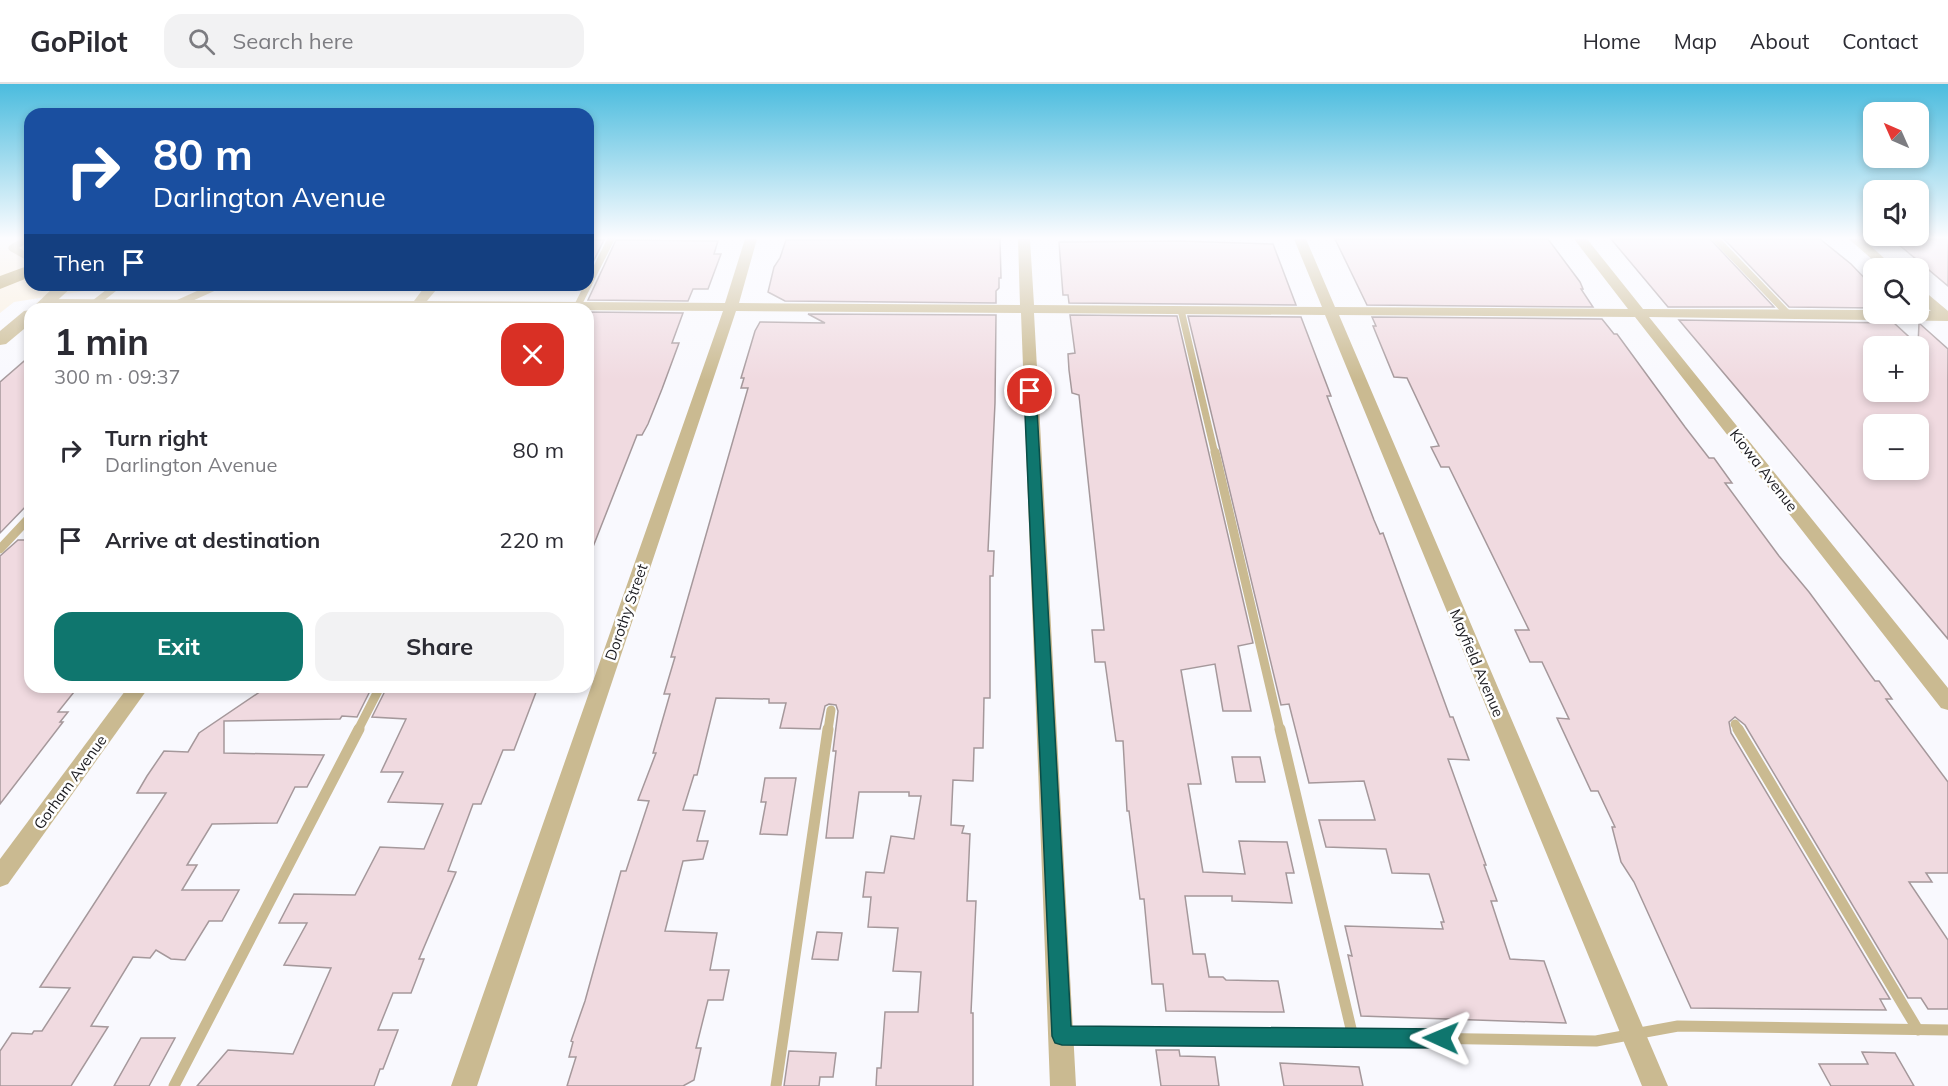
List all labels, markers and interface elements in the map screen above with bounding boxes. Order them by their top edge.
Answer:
search box [164,14,584,68]
text: GoPilot [30,24,128,59]
icon: search [185,25,218,58]
text: Search here [233,27,354,55]
text: Home [1583,28,1641,54]
text: Map [1674,28,1717,54]
text: About [1750,28,1809,54]
text: Contact [1842,28,1918,54]
north arrow [1863,102,1929,168]
map controls [1863,102,1929,480]
text: 80 m [153,128,253,181]
icon: right [54,132,132,210]
text: Darlington Avenue [153,180,386,214]
button: sound [1863,180,1929,246]
icon: arrive [117,246,150,279]
text: Then [54,249,105,277]
button: search [1863,258,1929,324]
text: 1 min [54,319,149,364]
button: close [501,323,564,386]
button: + [1863,336,1929,402]
text: 300 m · 09:37 [54,364,180,389]
pin [1004,365,1055,416]
icon: arrive [1013,374,1046,407]
button: − [1863,414,1929,480]
text: Turn right [105,424,208,452]
street label: Kiowa Avenue [1726,425,1802,515]
icon: right [54,434,87,467]
text: 80 m [513,436,564,464]
text: Darlington Avenue [105,452,277,477]
icon: arrive [54,524,87,557]
text: Arrive at destination [105,526,320,554]
text: 220 m [499,526,564,554]
street label: Dorothy Street [601,561,651,663]
street label: Mayfield Avenue [1446,606,1508,720]
button: Exit [54,612,303,681]
button: Share [315,612,564,681]
street label: Gorham Avenue [29,731,111,833]
position arrow [1409,1006,1473,1070]

